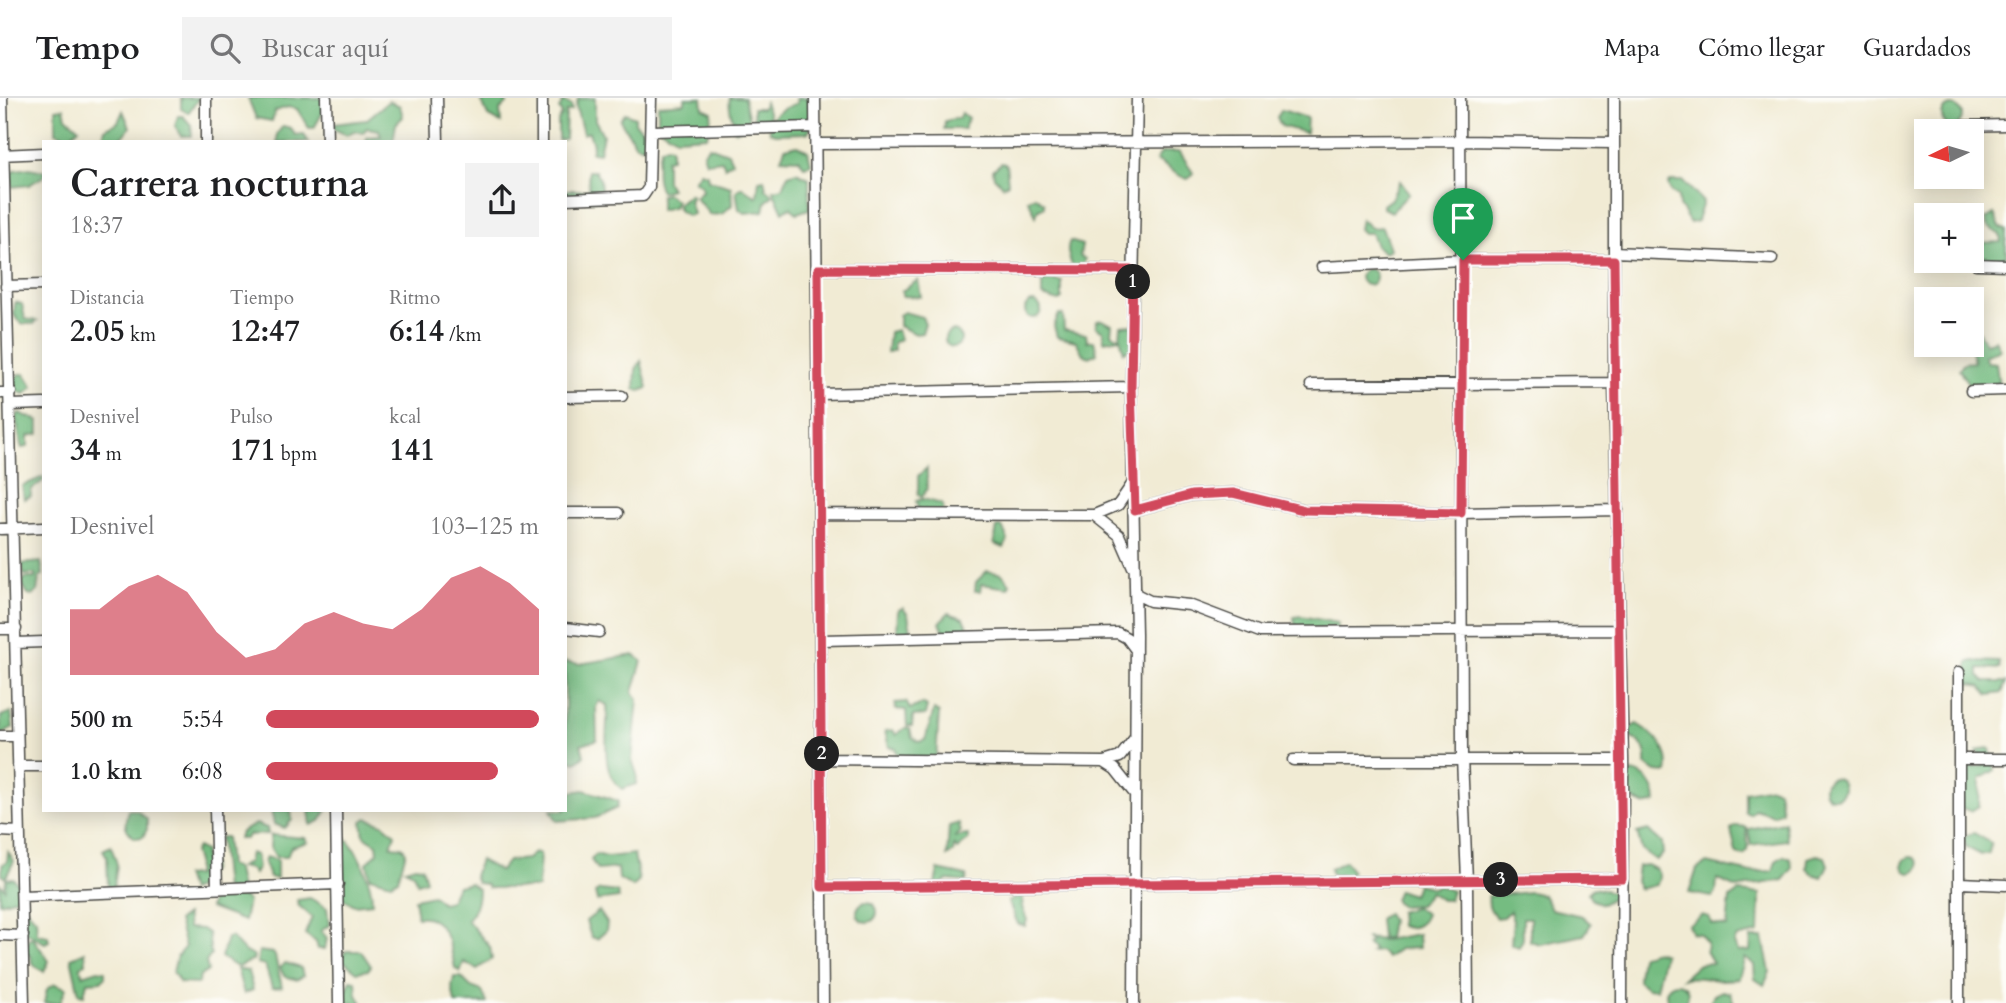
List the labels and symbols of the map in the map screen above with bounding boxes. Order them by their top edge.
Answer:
north arrow [1914,119,1984,189]
pin [1433,188,1493,260]
pin: 1 [1116,264,1150,300]
pin: 2 [804,736,840,772]
pin: 3 [1484,862,1518,898]

